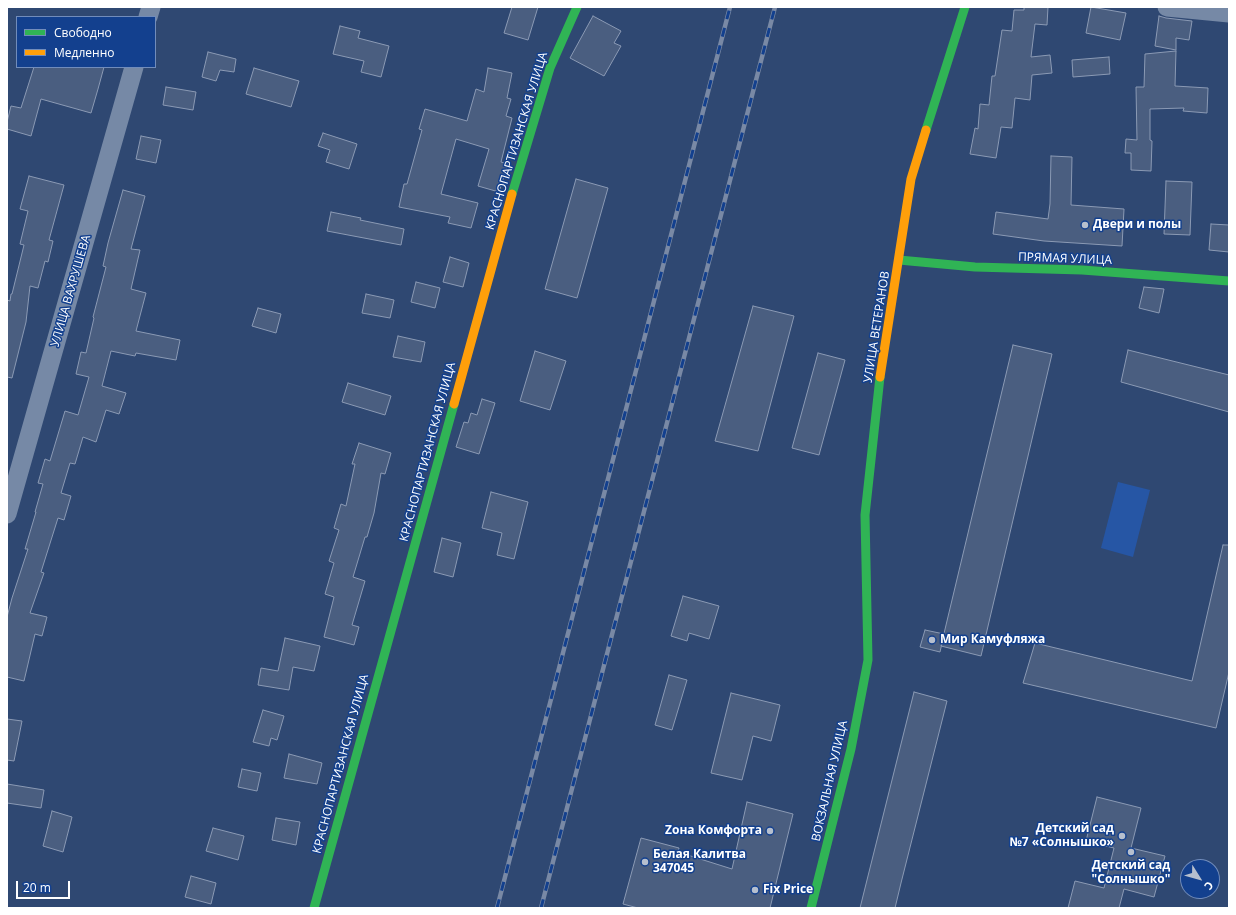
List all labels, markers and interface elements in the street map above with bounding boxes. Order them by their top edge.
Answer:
legend [16,16,156,68]
text: Свободно [54,24,112,41]
text: Медленно [54,44,114,61]
street label: КРАСНОПАРТИЗАНСКАЯ УЛИЦА [483,50,551,232]
place label: Двери и полы [1093,218,1181,232]
marker: Двери и полы [1080,220,1090,230]
street label: УЛИЦА ВАХРУШЕВА [48,233,94,349]
street label: ПРЯМАЯ УЛИЦА [1018,250,1112,268]
street label: УЛИЦА ВЕТЕРАНОВ [861,270,893,384]
street label: КРАСНОПАРТИЗАНСКАЯ УЛИЦА [397,361,459,543]
place label: Мир Камуфляжа [940,633,1045,647]
marker: Мир Камуфляжа [927,635,937,645]
street label: КРАСНОПАРТИЗАНСКАЯ УЛИЦА [310,673,372,855]
street label: ВОКЗАЛЬНАЯ УЛИЦА [809,719,851,843]
place label: Детский сад №7 «Солнышко» [1009,822,1114,850]
place label: Zона Комфорта [665,824,762,838]
marker: Zона Комфорта [765,826,775,836]
marker: Детский сад №7 «Солнышко» [1117,831,1127,841]
marker: Детский сад "Солнышко" [1126,847,1136,857]
place label: Белая Калитва 347045 [653,848,746,876]
marker: Белая Калитва 347045 [640,857,650,867]
place label: Детский сад "Солнышко" [1092,859,1170,887]
north arrow [1180,859,1220,899]
scale bar [18,873,72,899]
text: 20 m [23,879,51,896]
text: С [1201,879,1217,893]
place label: Fix Price [763,883,813,897]
marker: Fix Price [750,885,760,895]

